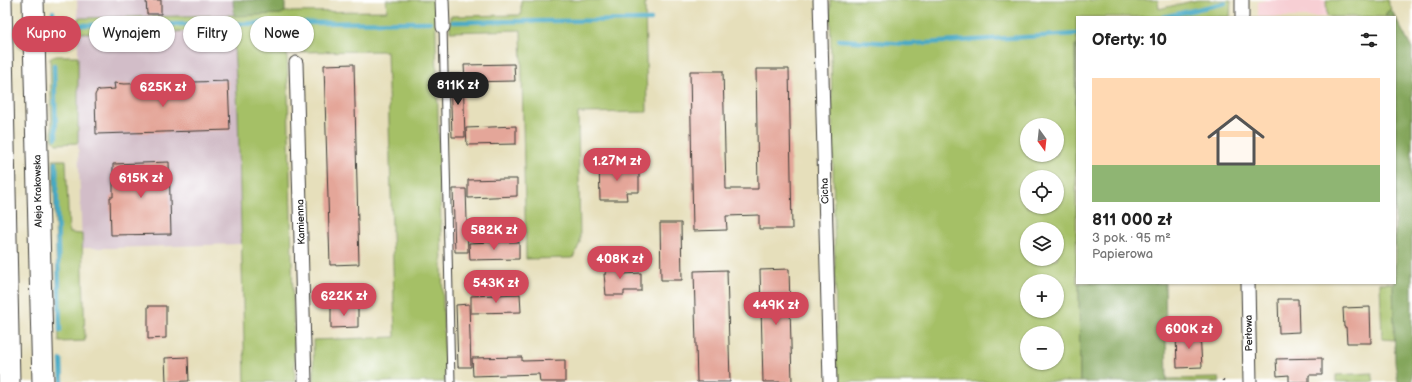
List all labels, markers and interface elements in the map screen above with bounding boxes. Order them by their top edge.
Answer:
chip: Kupno [12,16,81,52]
chip: Wynajem [89,16,175,52]
chip: Filtry [183,16,242,52]
chip: Nowe [250,16,314,52]
icon: filters [1358,29,1380,51]
text: Oferty: 10 [1092,30,1167,50]
pin: 811K zł [421,72,495,106]
pin: 625K zł [126,74,200,108]
text: 811K zł [437,77,479,93]
text: 625K zł [140,79,186,95]
icon: home [1200,104,1272,176]
north arrow [1020,118,1064,162]
map controls [1020,118,1064,370]
pin: 1.27M zł [576,148,658,182]
text: 1.27M zł [592,153,642,169]
street label: Aleja Krakowska [31,154,45,228]
pin: 615K zł [104,165,178,199]
text: 615K zł [119,170,163,186]
button: locate [1020,170,1064,214]
street label: Cicha [819,177,831,204]
street label: Kamienna [294,199,308,245]
text: 811 000 zł [1092,210,1172,230]
pin: 582K zł [457,217,531,251]
text: 582K zł [471,222,517,238]
button: layers [1020,222,1064,266]
text: 3 pok. · 95 m² [1092,230,1171,246]
pin: 408K zł [583,246,657,280]
text: Papierowa [1092,246,1153,262]
text: 408K zł [596,251,644,267]
pin: 543K zł [459,270,533,304]
button: + [1020,274,1064,318]
text: 543K zł [473,275,519,291]
pin: 622K zł [307,283,381,317]
text: 622K zł [320,288,368,304]
pin: 449K zł [739,292,813,326]
text: 449K zł [753,297,799,313]
street label: Perłowa [1243,314,1255,351]
pin: 600K zł [1152,316,1226,350]
text: 600K zł [1165,321,1213,337]
button: − [1020,326,1064,370]

